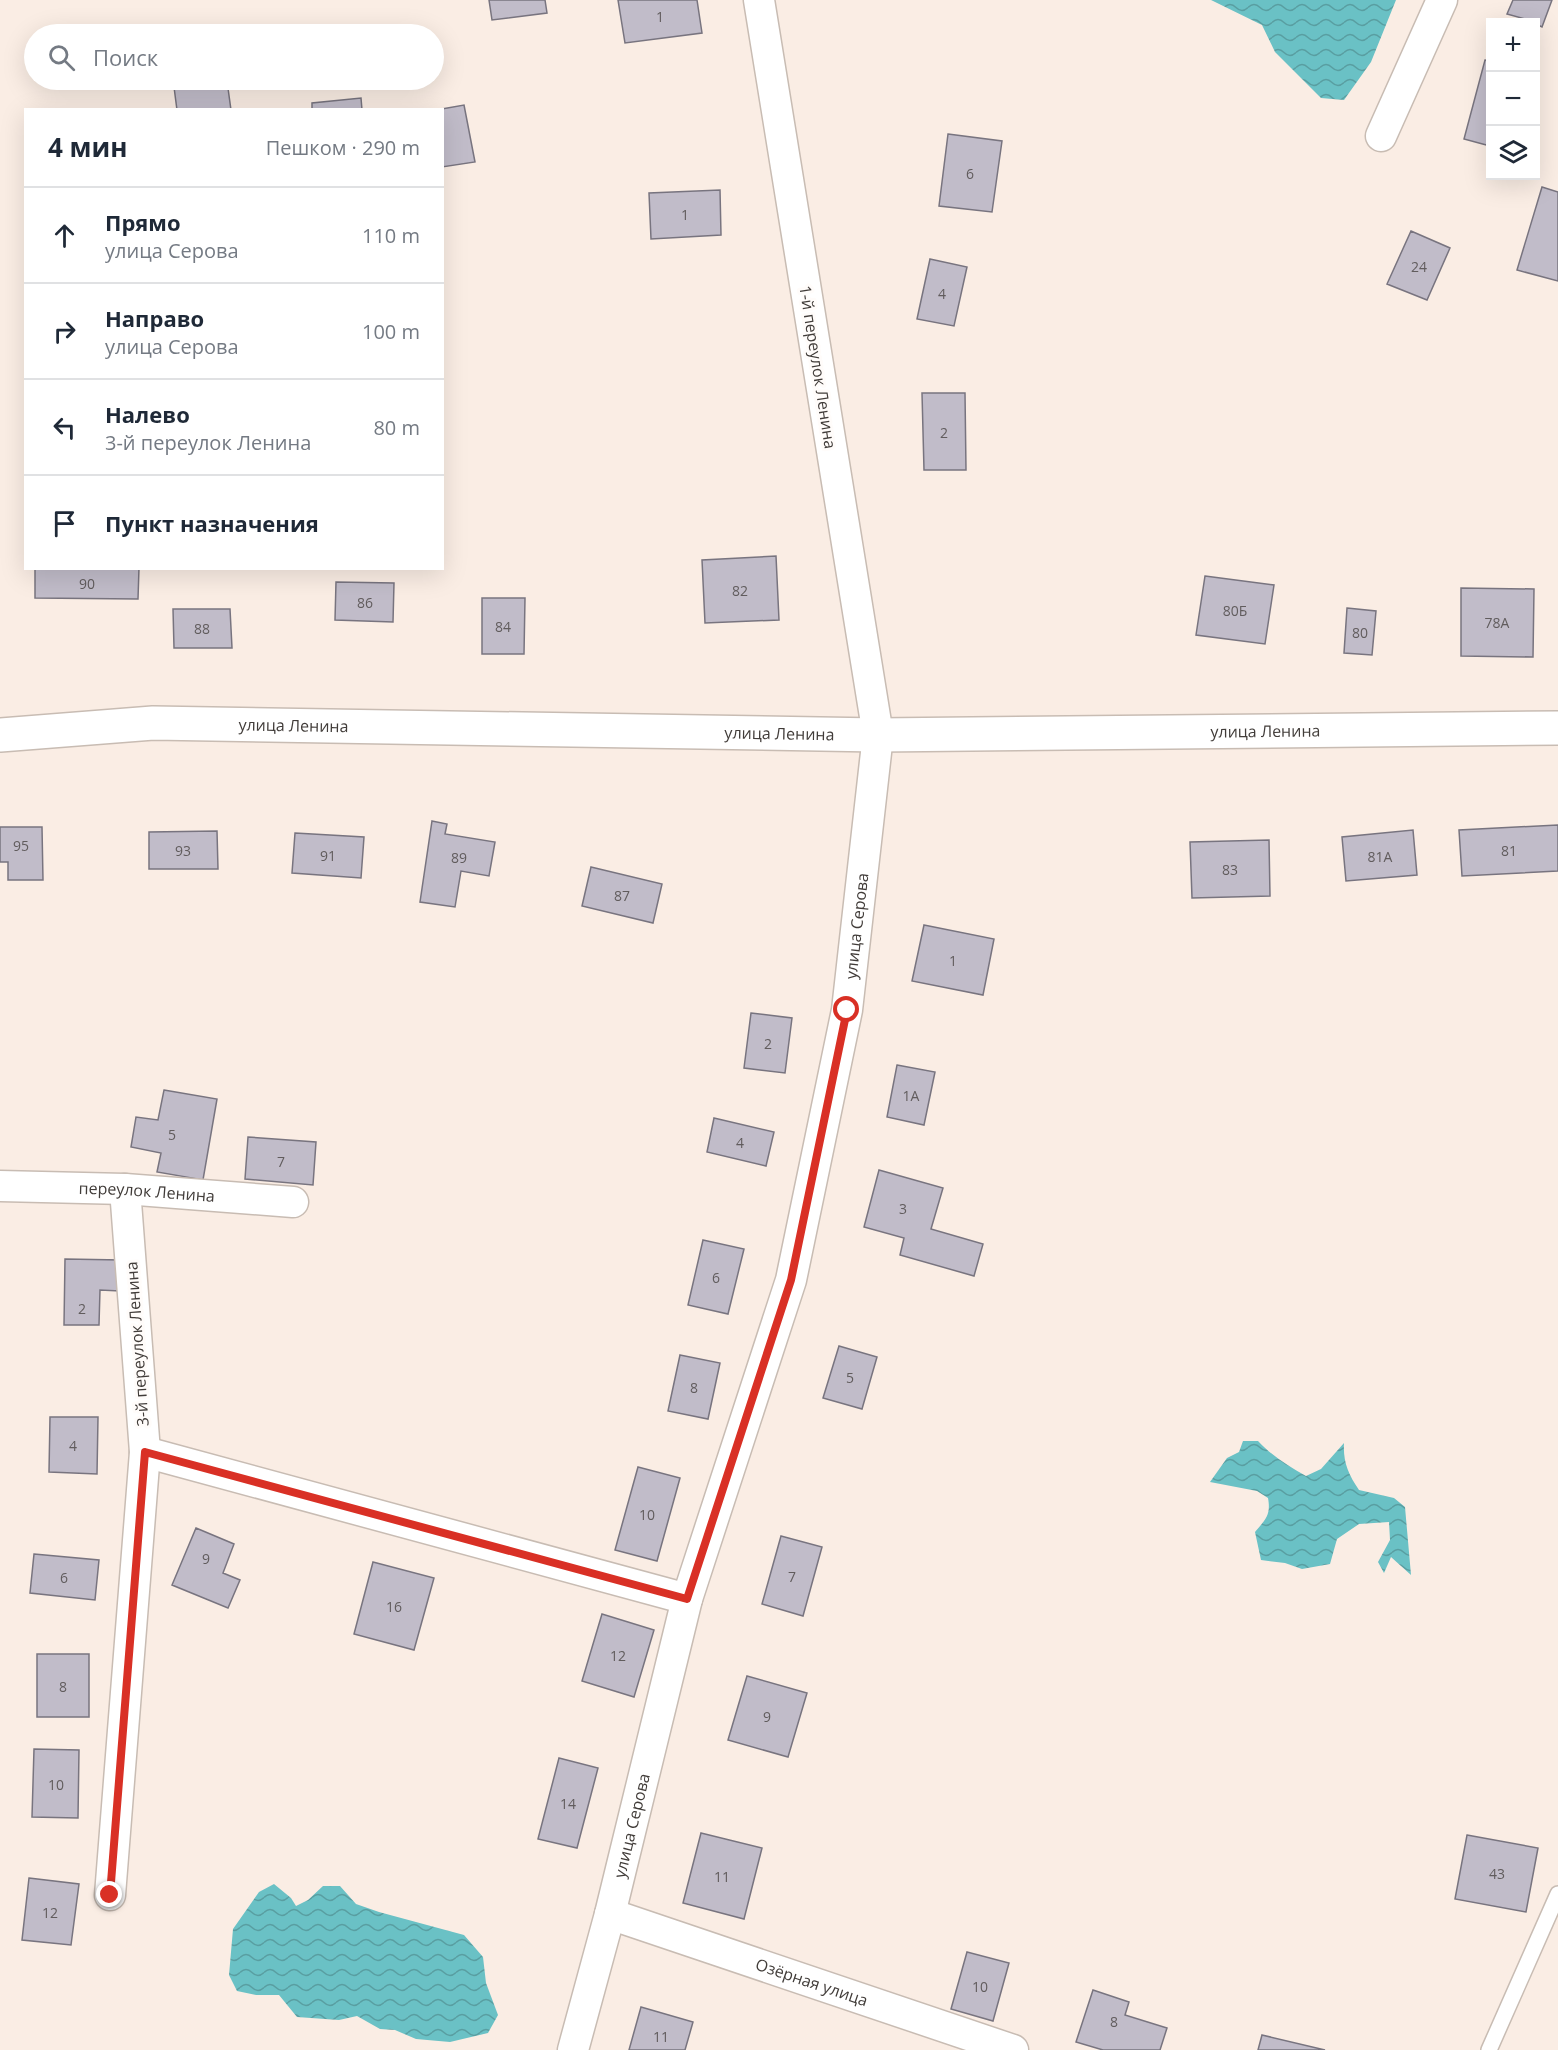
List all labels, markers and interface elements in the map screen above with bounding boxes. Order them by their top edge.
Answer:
house number: 1 [656,7,664,26]
map controls [1486,18,1540,180]
button: + [1486,18,1540,72]
search box [24,24,444,90]
icon: search [45,41,78,74]
text: Поиск [93,42,158,72]
button: − [1486,72,1540,126]
button: layers [1486,126,1540,180]
text: 4 мин [48,129,128,165]
text: Пешком · 290 m [266,134,420,161]
house number: 6 [966,164,974,183]
house number: 1 [681,205,689,224]
text: Прямо [105,207,181,237]
icon: ahead [48,219,81,252]
text: 110 m [362,222,420,249]
text: улица Серова [105,237,239,264]
house number: 24 [1411,257,1427,276]
street label: 1-й переулок Ленина [794,284,842,450]
house number: 4 [938,284,946,303]
text: Направо [105,303,204,333]
icon: right [48,315,81,348]
text: 100 m [362,318,420,345]
text: улица Серова [105,333,239,360]
text: Налево [105,399,190,429]
icon: left [48,411,81,444]
text: 80 m [373,414,420,441]
house number: 2 [940,423,948,442]
text: 3-й переулок Ленина [105,429,311,456]
icon: arrive [48,507,81,540]
text: Пункт назначения [105,508,319,538]
house number: 90 [79,574,95,593]
house number: 82 [732,581,748,600]
house number: 86 [357,593,373,612]
house number: 80Б [1223,601,1247,620]
house number: 78А [1485,613,1510,632]
house number: 84 [495,617,511,636]
house number: 88 [194,619,210,638]
house number: 80 [1352,623,1368,642]
street label: улица Ленина [238,713,349,737]
street label: улица Ленина [1210,719,1320,743]
street label: улица Ленина [724,721,835,745]
house number: 95 [13,836,29,855]
house number: 93 [175,841,191,860]
house number: 81 [1501,841,1517,860]
house number: 91 [320,846,336,865]
house number: 81А [1368,847,1393,866]
house number: 89 [451,848,467,867]
house number: 83 [1222,860,1238,879]
street label: улица Серова [840,872,873,980]
house number: 87 [614,886,630,905]
house number: 1 [949,951,957,970]
route start [833,996,859,1022]
house number: 2 [764,1034,772,1053]
house number: 1А [903,1086,920,1105]
house number: 5 [168,1125,176,1144]
house number: 4 [736,1133,744,1152]
house number: 7 [277,1152,285,1171]
street label: переулок Ленина [78,1177,216,1207]
house number: 3 [899,1199,907,1218]
street label: 3-й переулок Ленина [120,1261,154,1427]
house number: 6 [712,1268,720,1287]
house number: 2 [78,1299,86,1318]
house number: 5 [846,1368,854,1387]
house number: 8 [690,1378,698,1397]
house number: 4 [69,1436,77,1455]
house number: 10 [639,1505,655,1524]
house number: 9 [202,1549,210,1568]
house number: 7 [788,1567,796,1586]
house number: 6 [60,1568,68,1587]
house number: 16 [386,1597,402,1616]
house number: 12 [610,1646,626,1665]
house number: 8 [59,1677,67,1696]
house number: 9 [763,1707,771,1726]
street label: улица Серова [608,1771,655,1880]
house number: 10 [48,1775,64,1794]
house number: 14 [560,1794,576,1813]
house number: 43 [1489,1864,1505,1883]
house number: 11 [714,1867,730,1886]
route end [96,1881,122,1907]
house number: 12 [42,1903,58,1922]
street label: Озёрная улица [753,1953,871,2011]
house number: 10 [972,1977,988,1996]
house number: 8 [1110,2012,1118,2031]
house number: 11 [653,2027,669,2046]

